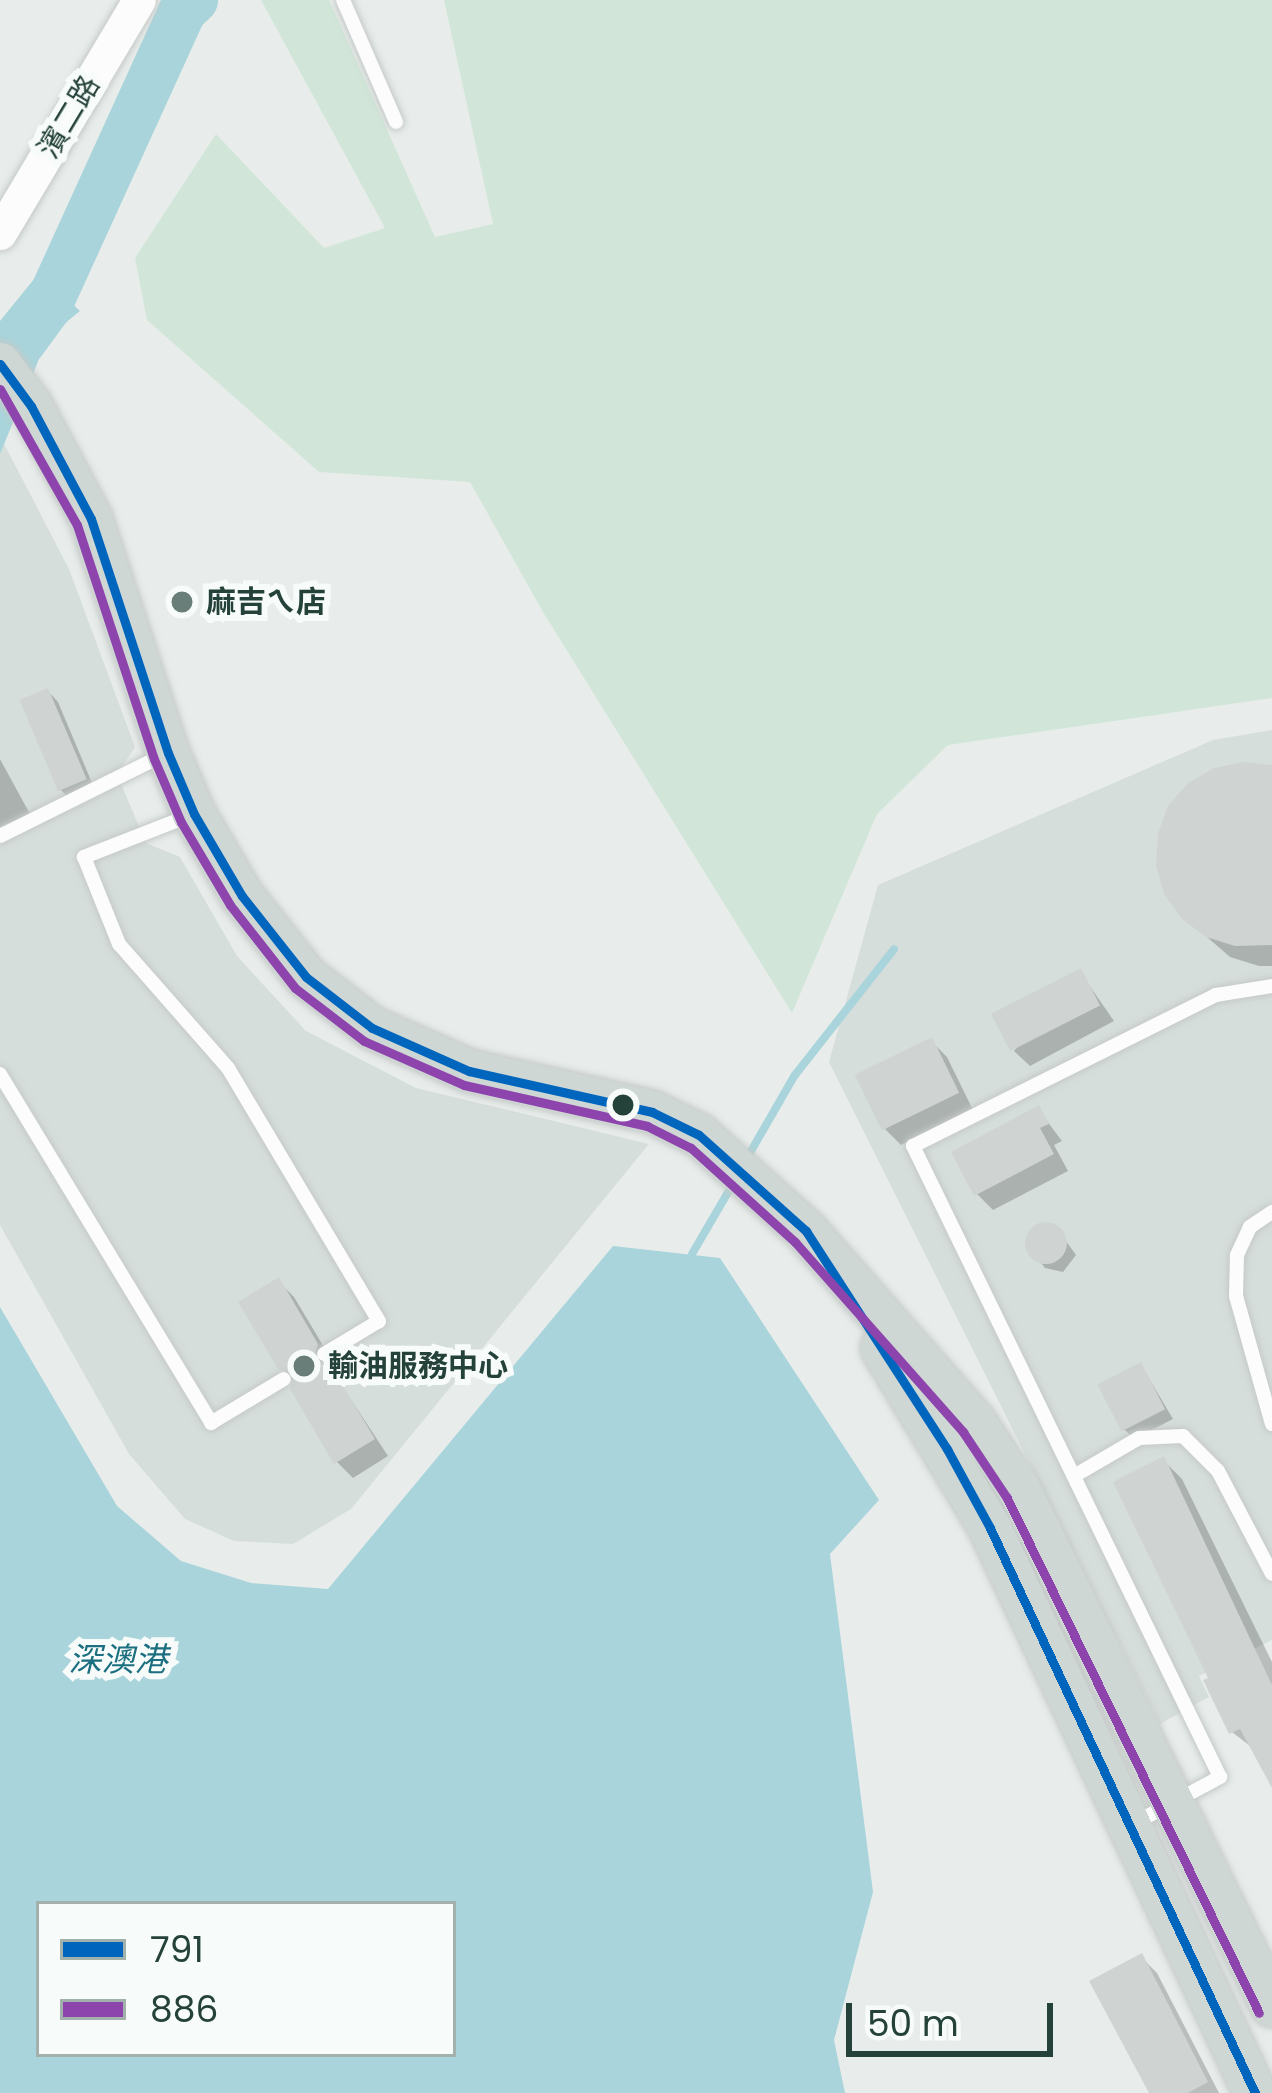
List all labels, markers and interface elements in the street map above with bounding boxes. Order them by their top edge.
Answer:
street label: 濱二路 [30,69,108,165]
place label: 麻吉ㄟ店 [206,584,326,620]
marker: 麻吉ㄟ店 [169,589,195,615]
unlabelled marker [612,1094,634,1116]
place label: 輸油服務中心 [328,1348,508,1384]
marker: 輸油服務中心 [291,1353,317,1379]
water label: 深澳港 [69,1640,167,1680]
legend [36,1901,456,2057]
text: 791 [150,1924,204,1975]
scale bar [852,1979,1059,2053]
text: 886 [150,1984,218,2035]
text: 50 m [867,1998,959,2049]

